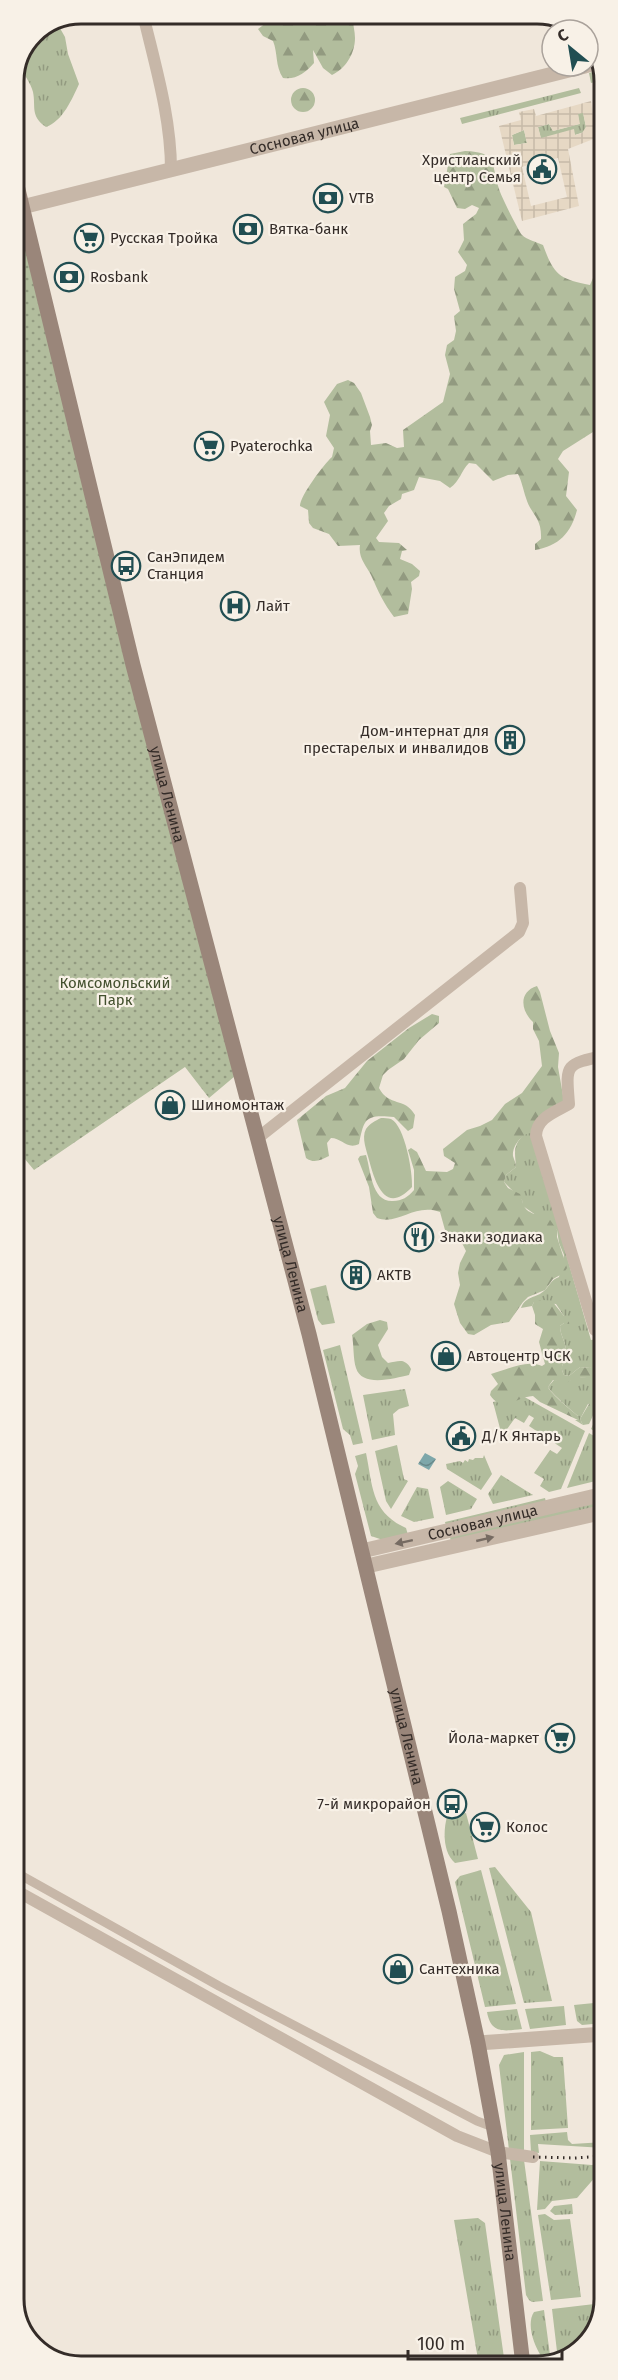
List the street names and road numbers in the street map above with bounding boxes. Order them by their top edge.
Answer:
street label: Сосновая улица [248,114,361,159]
street label: улица Ленина [146,744,188,845]
street label: улица Ленина [269,1214,312,1315]
street label: Сосновая улица [426,1501,539,1544]
street label: улица Ленина [386,1686,427,1787]
street label: улица Ленина [490,2162,520,2262]

